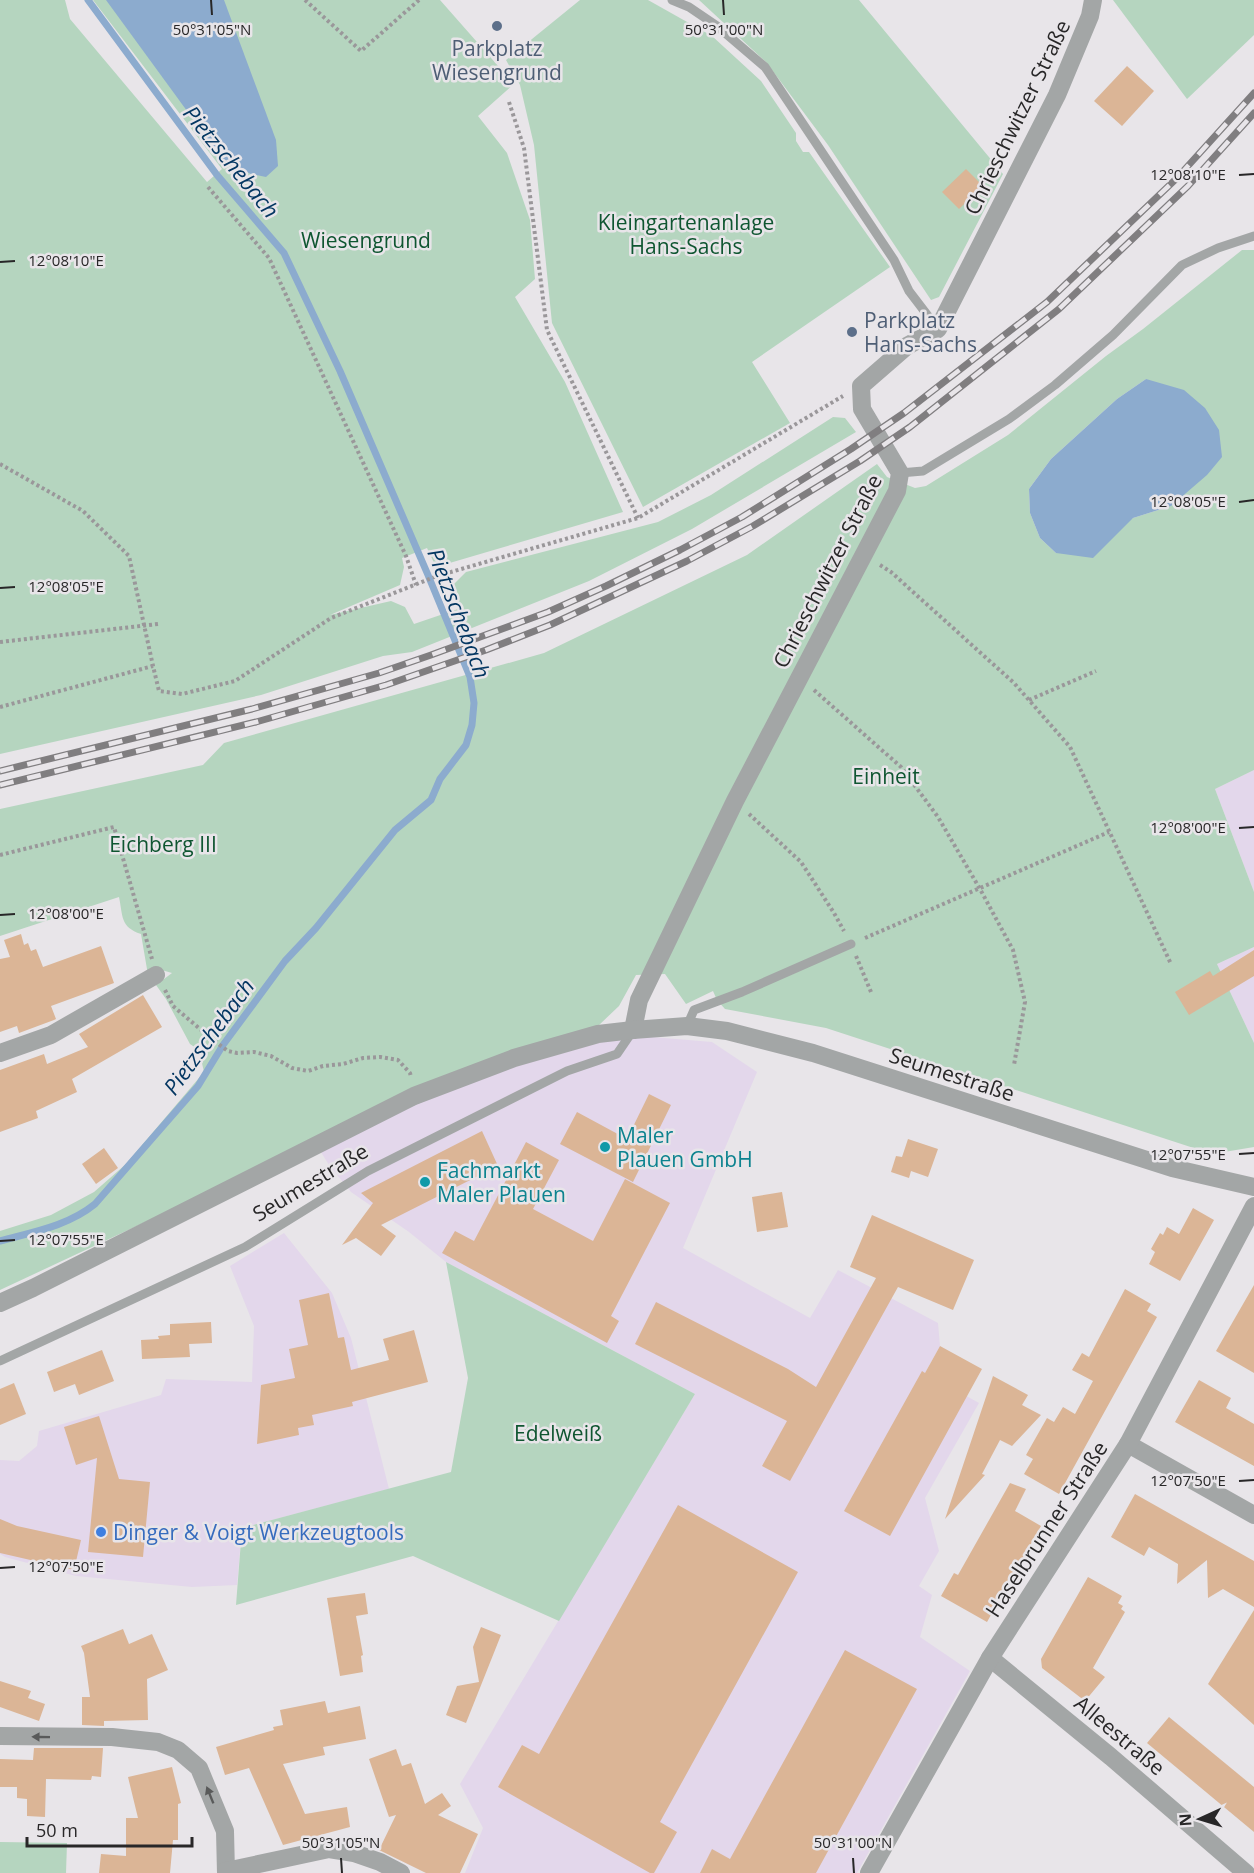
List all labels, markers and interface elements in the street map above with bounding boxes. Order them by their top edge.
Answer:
street label: Chrieschwitzer Straße [958,15,1076,219]
text: 50°31'05"N [173,19,251,39]
marker: Parkplatz Wiesengrund [490,19,504,33]
text: 50°31'00"N [685,19,763,39]
place label: Parkplatz Wiesengrund [432,34,562,86]
water label: Pietzschebach [177,98,287,224]
text: 12°08'10"E [1150,164,1226,184]
park label: Kleingartenanlage Hans-Sachs [598,208,774,260]
park label: Wiesengrund [301,226,431,254]
text: 12°08'10"E [28,250,104,270]
place label: Parkplatz Hans-Sachs [864,306,977,358]
marker: Parkplatz Hans-Sachs [845,325,859,339]
street label: Chrieschwitzer Straße [766,469,888,673]
text: 12°08'05"E [1150,491,1226,511]
water label: Pietzschebach [421,544,499,682]
text: 12°08'05"E [28,576,104,596]
park label: Einheit [852,762,920,790]
text: 12°08'00"E [1150,817,1226,837]
park label: Eichberg III [109,830,217,858]
text: 12°08'00"E [28,903,104,923]
water label: Pietzschebach [156,972,260,1100]
street label: Seumestraße [886,1041,1018,1107]
place label: Maler Plauen GmbH [617,1121,753,1173]
street label: Seumestraße [247,1137,373,1227]
marker: Maler Plauen GmbH [598,1140,612,1154]
text: 12°07'55"E [1150,1144,1226,1164]
place label: Fachmarkt Maler Plauen [437,1156,566,1208]
marker: Fachmarkt Maler Plauen [418,1175,432,1189]
text: 12°07'55"E [28,1229,104,1249]
park label: Edelweiß [514,1419,602,1447]
street label: Haselbrunner Straße [979,1436,1113,1622]
text: 12°07'50"E [1150,1470,1226,1490]
place label: Dinger & Voigt Werkzeugtools [113,1518,404,1546]
marker: Dinger & Voigt Werkzeugtools [94,1525,108,1539]
text: 12°07'50"E [28,1556,104,1576]
street label: Alleestraße [1069,1689,1171,1781]
one-way arrow [32,1732,51,1742]
one-way arrow [205,1785,215,1803]
north arrow [1170,1789,1230,1849]
scale bar [27,1810,192,1848]
text: N [1174,1813,1196,1827]
text: 50 m [36,1818,78,1842]
text: 50°31'05"N [302,1832,380,1852]
text: 50°31'00"N [814,1832,892,1852]

